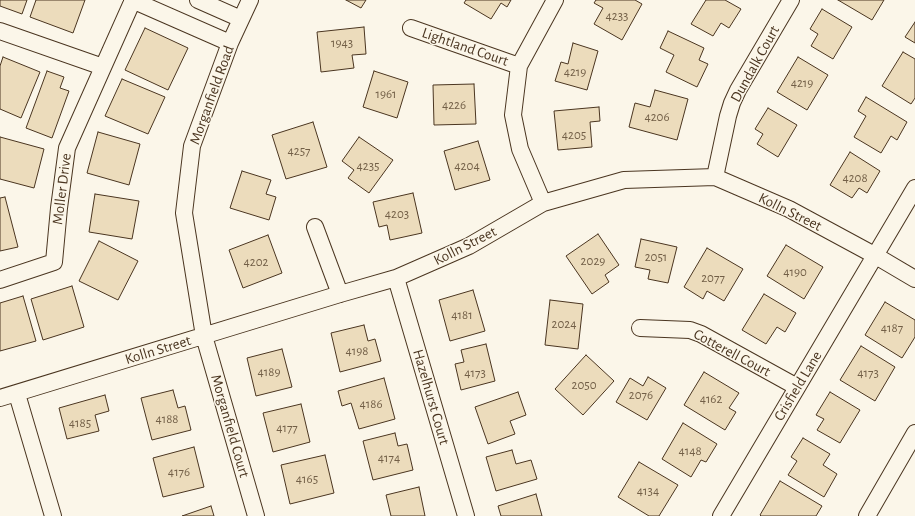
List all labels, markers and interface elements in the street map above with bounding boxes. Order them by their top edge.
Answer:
house number: 4233 [606,8,628,24]
street label: Dundalk Court [727,23,783,105]
street label: Lightland Court [419,24,511,70]
house number: 1943 [331,35,353,51]
street label: Morganfield Road [186,43,238,147]
house number: 4219 [564,64,586,80]
house number: 4219 [791,75,813,91]
house number: 1961 [375,86,397,102]
house number: 4226 [442,97,466,113]
house number: 4206 [644,109,670,125]
house number: 4205 [562,127,586,143]
house number: 4257 [287,143,311,159]
street label: Moller Drive [49,152,75,226]
house number: 4235 [357,158,379,174]
house number: 4204 [454,158,480,174]
house number: 4208 [842,170,868,186]
street label: Kolln Street [755,189,825,235]
house number: 4203 [385,206,409,222]
street label: Kolln Street [431,223,499,269]
house number: 2051 [645,249,667,265]
house number: 2029 [581,253,605,269]
house number: 4202 [244,254,268,270]
house number: 4190 [783,264,807,280]
house number: 2077 [701,270,725,286]
house number: 4181 [451,307,473,323]
house number: 2024 [552,316,576,332]
house number: 4187 [881,320,903,336]
street label: Cotterell Court [690,325,774,381]
street label: Kolln Street [123,331,193,369]
house number: 4198 [346,343,368,359]
street label: Hazelhurst Court [409,347,453,447]
street label: Crisfield Lane [770,348,826,424]
house number: 4189 [258,364,280,380]
house number: 4173 [464,365,486,381]
house number: 4173 [857,365,879,381]
street label: Morganfield Court [207,372,253,480]
house number: 2050 [571,377,597,393]
house number: 2076 [629,387,653,403]
house number: 4162 [700,391,722,407]
house number: 4186 [360,396,382,412]
house number: 4188 [155,411,179,427]
house number: 4185 [69,415,91,431]
house number: 4177 [276,420,298,436]
house number: 4148 [678,443,702,459]
house number: 4174 [378,450,400,466]
house number: 4176 [168,464,190,480]
house number: 4165 [296,471,318,487]
house number: 4134 [637,483,659,499]

